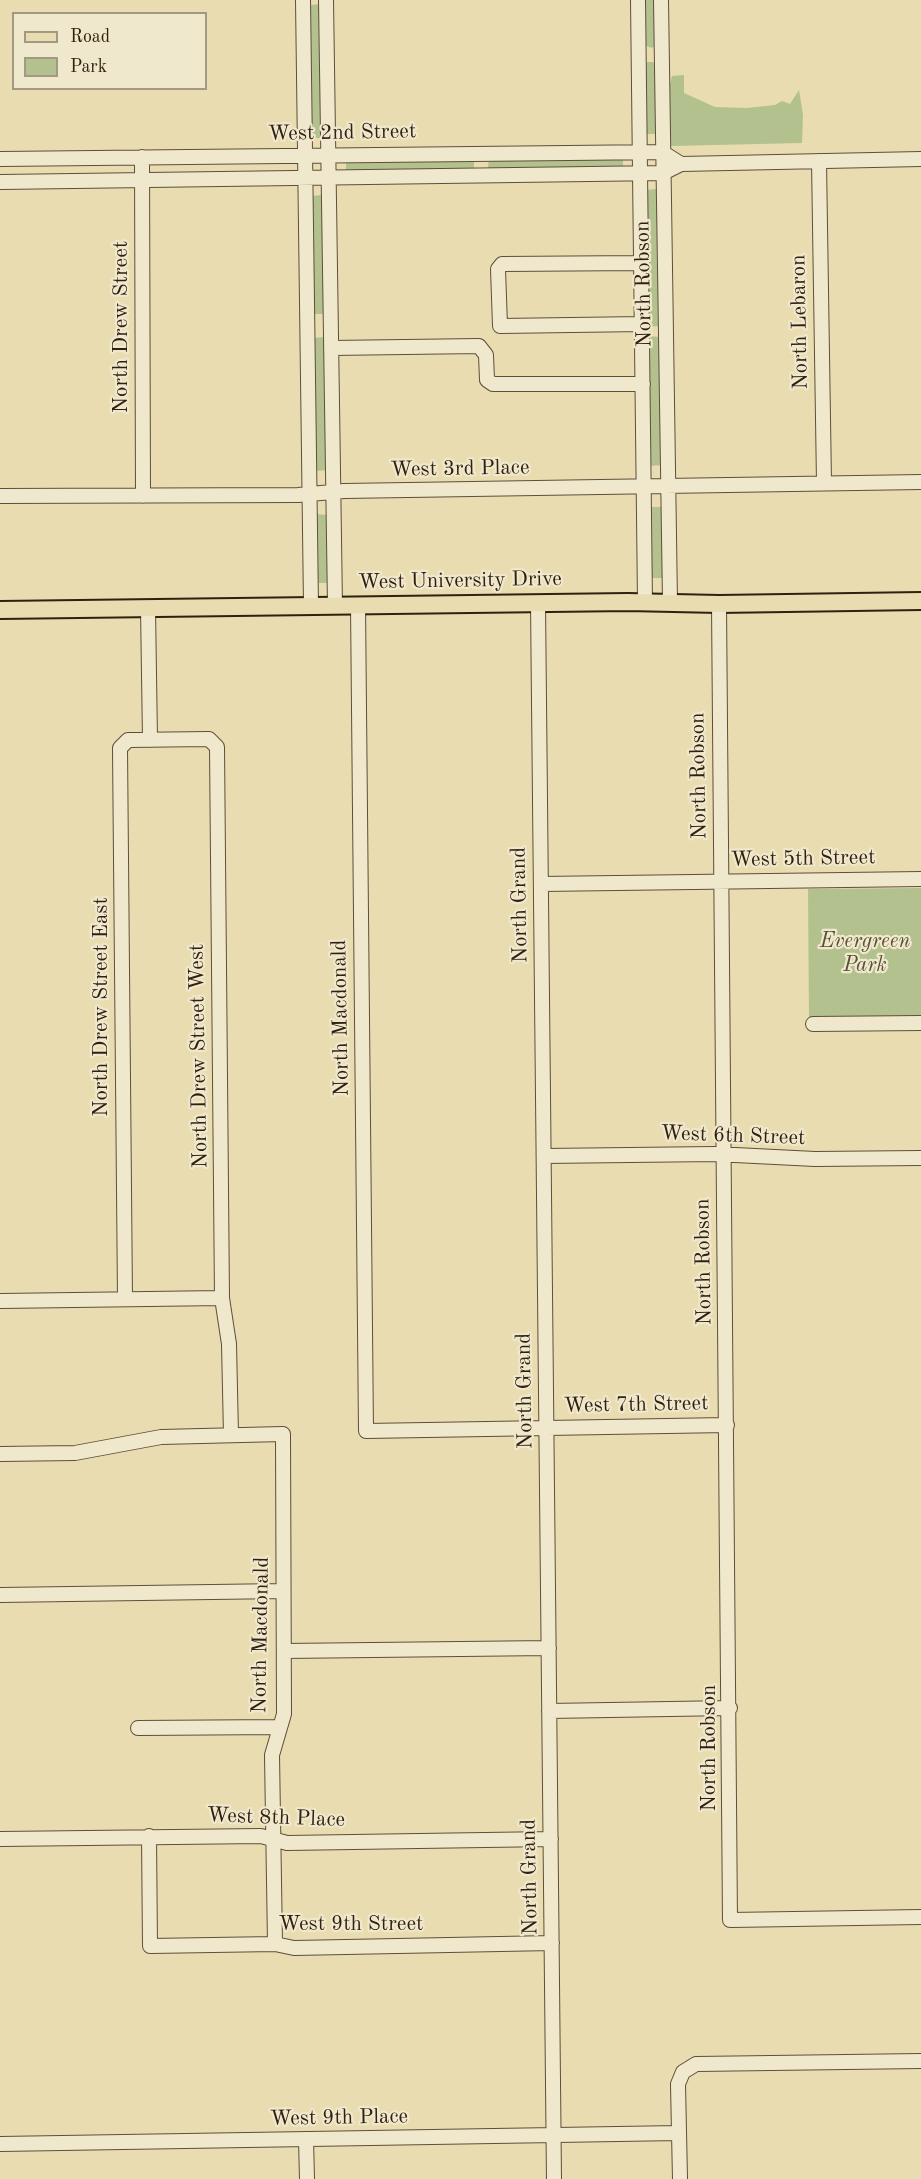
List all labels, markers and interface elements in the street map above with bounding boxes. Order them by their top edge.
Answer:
legend [12,12,207,90]
text: Road [70,28,110,46]
text: Park [70,58,107,76]
street label: West 2nd Street [268,119,416,147]
street label: North Robson [630,220,658,348]
street label: North Drew Street [108,241,134,413]
street label: North Lebaron [786,254,814,390]
street label: West 3rd Place [390,455,530,483]
street label: West University Drive [358,567,562,595]
street label: North Robson [685,712,713,840]
street label: West 5th Street [730,845,876,873]
street label: North Grand [506,847,534,963]
street label: North Drew Street East [88,897,114,1117]
park label: Evergreen Park [820,928,910,978]
street label: North Macdonald [327,939,355,1097]
street label: North Drew Street West [184,943,214,1169]
street label: West 6th Street [660,1121,806,1151]
street label: North Robson [690,1198,718,1326]
street label: North Grand [511,1333,539,1449]
street label: West 7th Street [563,1391,709,1419]
street label: North Macdonald [247,1556,275,1714]
street label: North Robson [696,1685,722,1811]
street label: West 8th Place [206,1803,346,1833]
street label: North Grand [516,1819,544,1935]
street label: West 9th Street [279,1911,423,1937]
street label: West 9th Place [270,2104,408,2132]

